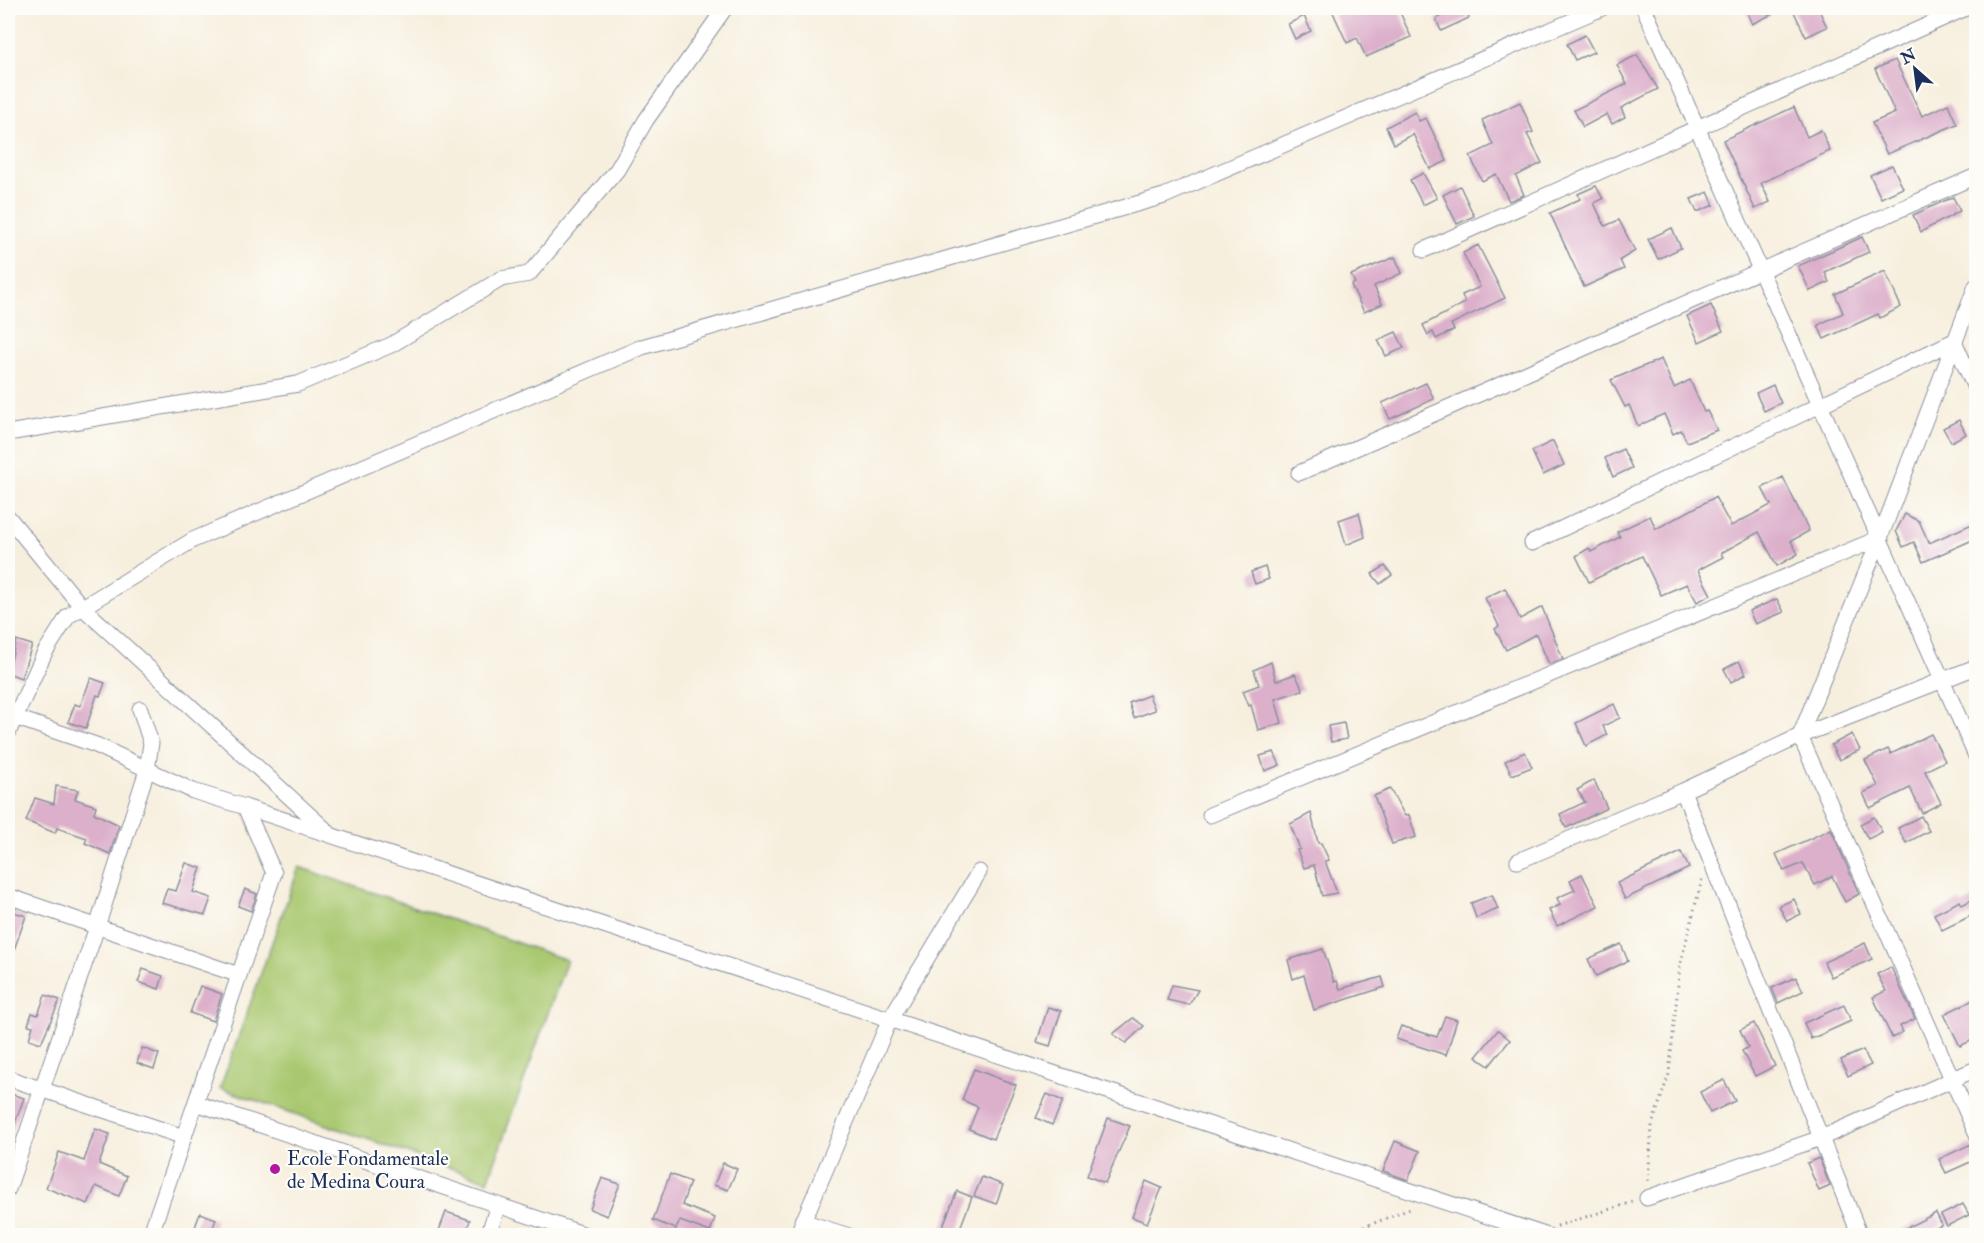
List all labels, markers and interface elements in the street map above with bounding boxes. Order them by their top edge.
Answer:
north arrow [1885,39,1945,99]
text: N [1897,44,1920,69]
place label: Ecole Fondamentale de Medina Coura [287,1146,449,1194]
marker: Ecole Fondamentale de Medina Coura [268,1162,282,1176]

